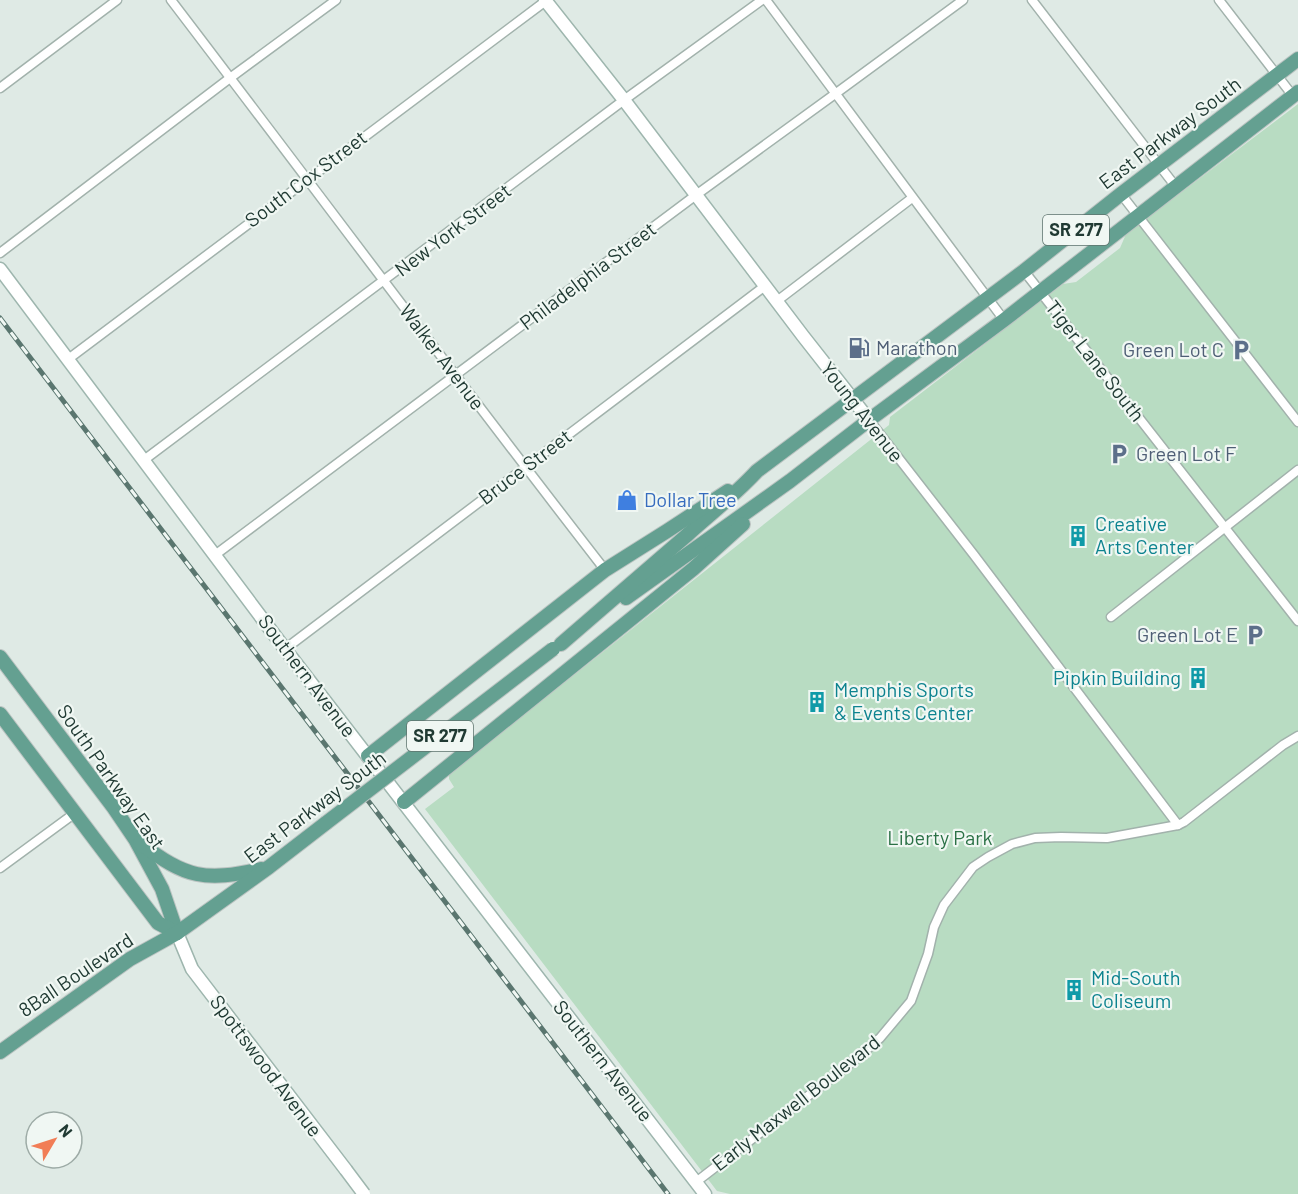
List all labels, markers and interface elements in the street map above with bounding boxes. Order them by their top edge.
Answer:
street label: East Parkway South [1094,71,1245,193]
street label: South Cox Street [240,125,371,232]
street label: New York Street [390,178,515,281]
road number: SR 277 [1043,215,1109,245]
street label: Philadelphia Street [515,216,660,334]
street label: Tiger Lane South [1041,295,1151,426]
street label: Walker Avenue [395,299,490,414]
place label: Marathon [876,335,958,359]
fuel station icon: Marathon [847,336,871,360]
place label: Green Lot C [1123,337,1224,361]
parking icon: Green Lot C [1229,338,1253,362]
street label: Young Avenue [816,356,909,466]
street label: Bruce Street [473,423,576,509]
place label: Green Lot F [1136,441,1236,465]
parking icon: Green Lot F [1107,442,1131,466]
place label: Dollar Tree [644,487,737,511]
shop icon: Dollar Tree [615,488,639,512]
place label: Creative Arts Center [1095,511,1194,558]
building icon: Creative Arts Center [1066,524,1090,548]
street label: Southern Avenue [254,609,362,742]
place label: Green Lot E [1137,622,1238,646]
parking icon: Green Lot E [1243,623,1267,647]
place label: Pipkin Building [1053,665,1181,689]
building icon: Pipkin Building [1186,666,1210,690]
place label: Memphis Sports & Events Center [834,677,974,724]
building icon: Memphis Sports & Events Center [805,690,829,714]
street label: South Parkway East [53,699,171,854]
road number: SR 277 [407,721,473,751]
street label: East Parkway South [239,745,390,867]
park label: Liberty Park [887,825,993,849]
street label: 8Ball Boulevard [14,927,137,1021]
place label: Mid-South Coliseum [1091,965,1181,1012]
building icon: Mid-South Coliseum [1062,978,1086,1002]
street label: Spottswood Avenue [206,990,328,1141]
street label: Southern Avenue [549,995,659,1126]
street label: Early Maxwell Boulevard [707,1029,884,1175]
north arrow [24,1110,84,1170]
text: N [55,1120,77,1140]

